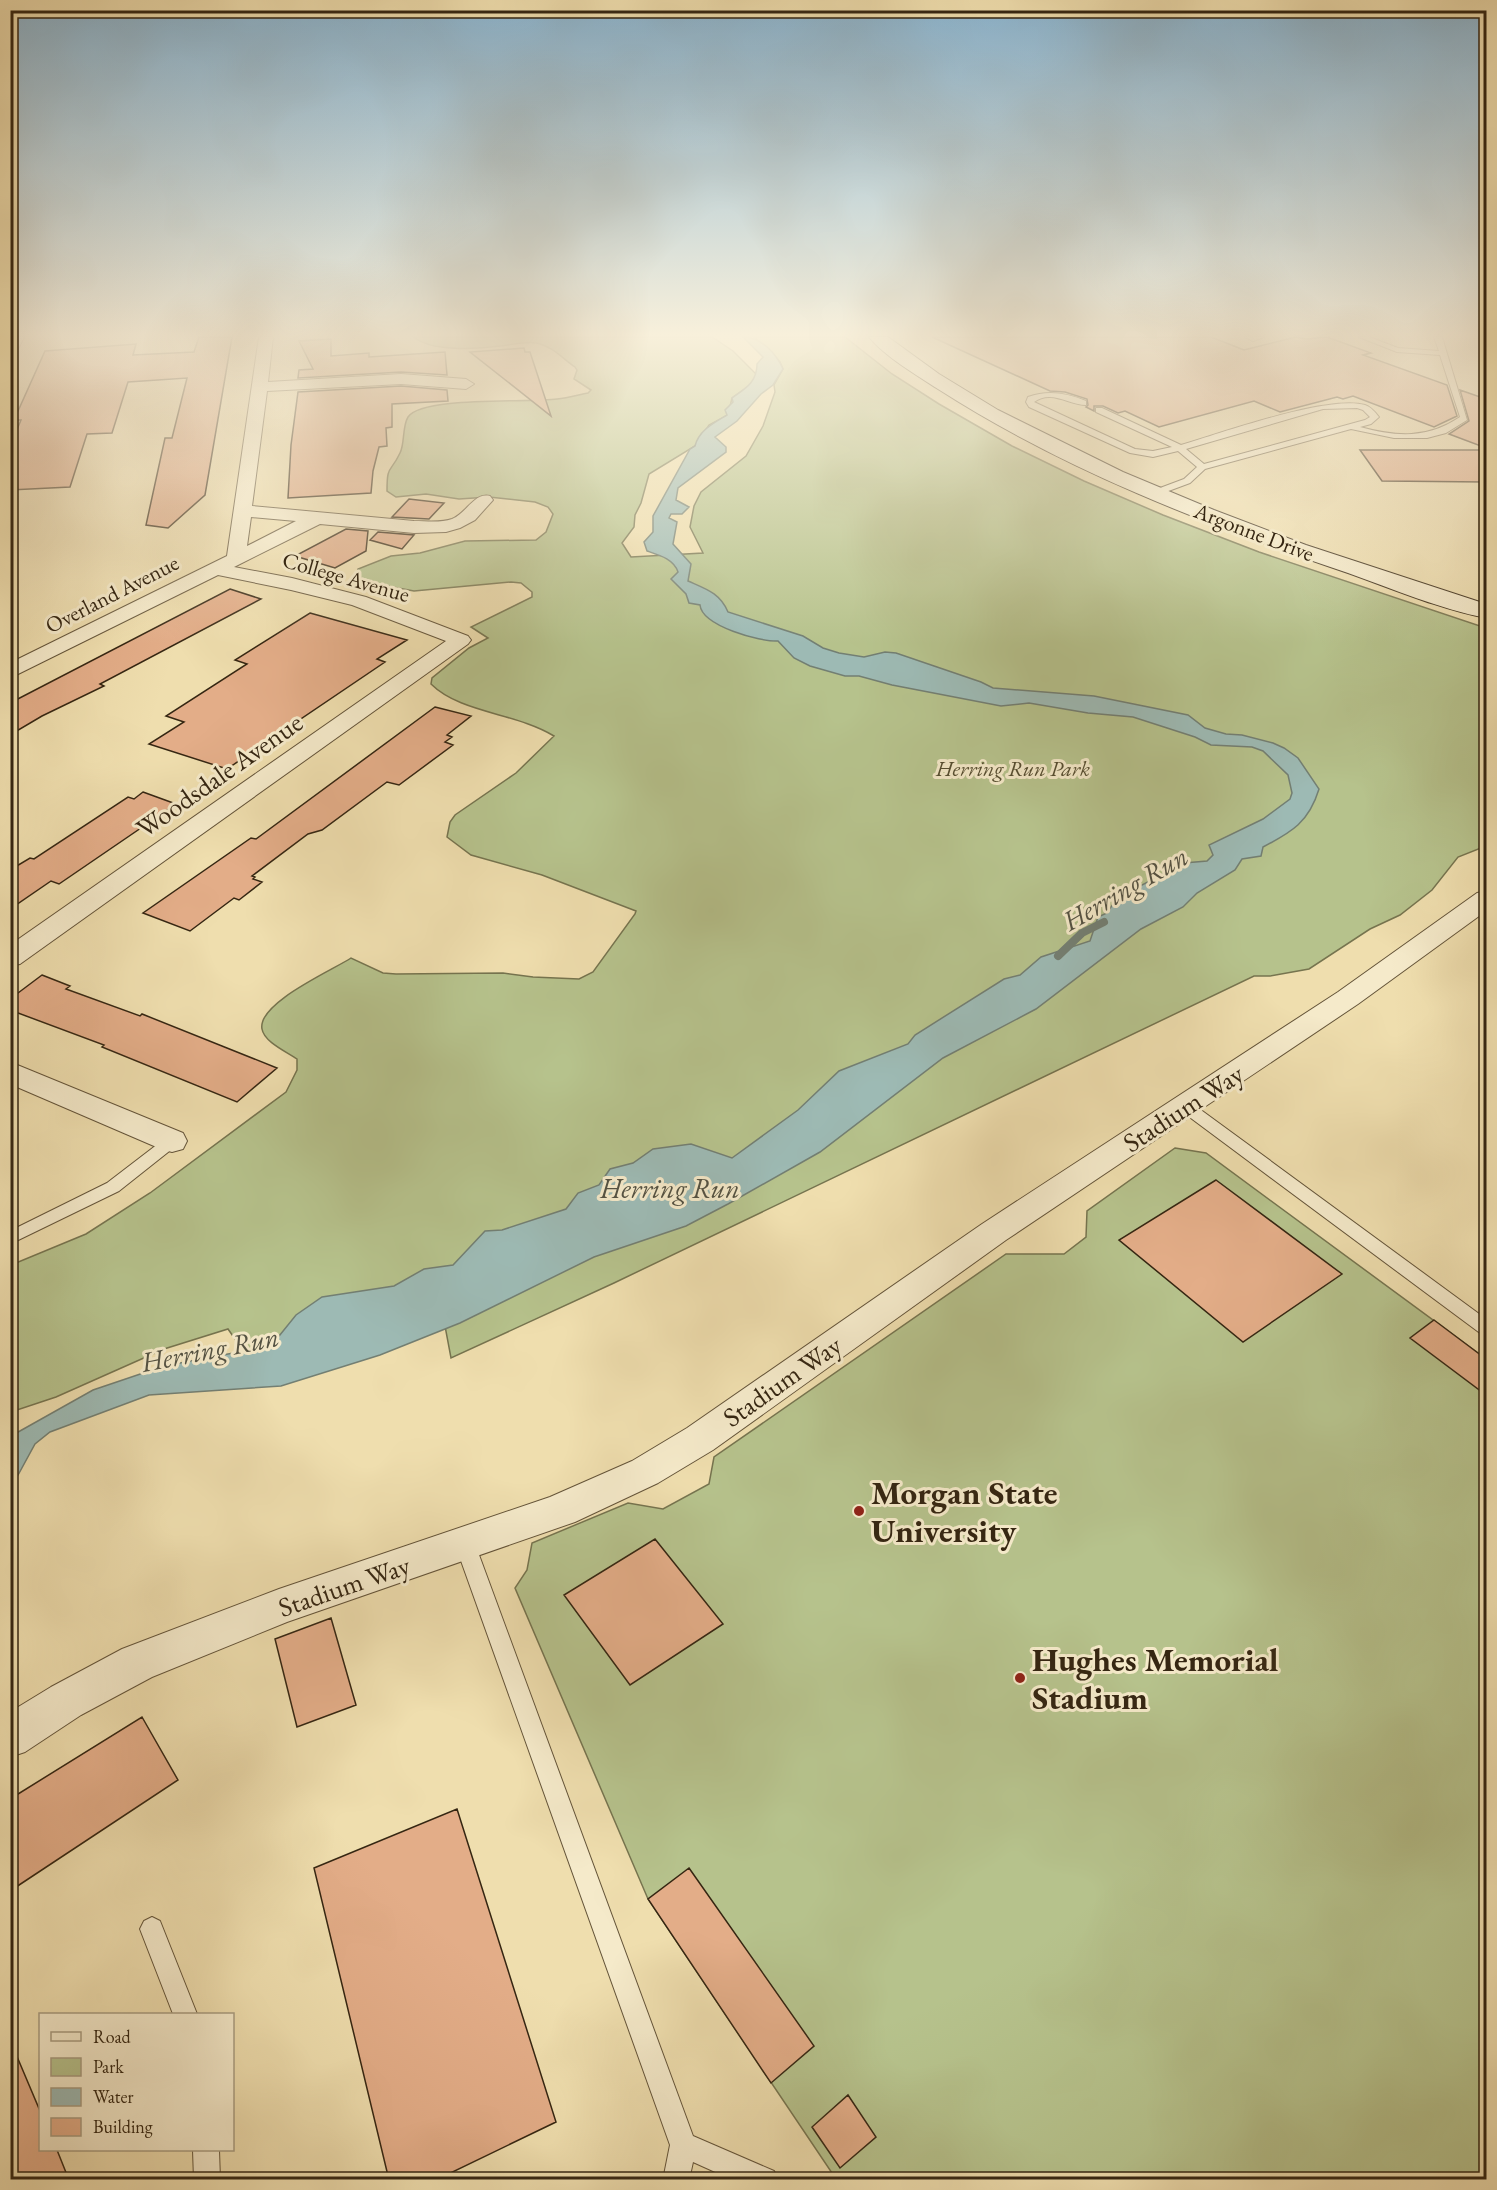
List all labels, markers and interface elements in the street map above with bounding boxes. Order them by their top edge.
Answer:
street label: Argonne Drive [1189,495,1319,568]
street label: College Avenue [279,545,413,609]
street label: Overland Avenue [40,548,184,640]
street label: Woodsdale Avenue [129,705,309,845]
park label: Herring Run Park [935,754,1090,783]
water label: Herring Run [1055,838,1194,939]
street label: Stadium Way [1116,1056,1250,1160]
water label: Herring Run [599,1170,740,1206]
water label: Herring Run [137,1318,282,1380]
street label: Stadium Way [716,1327,848,1435]
place label: Morgan State University [871,1471,1058,1552]
marker: Morgan State University [852,1504,866,1518]
street label: Stadium Way [273,1547,415,1625]
place label: Hughes Memorial Stadium [1032,1638,1278,1719]
marker: Hughes Memorial Stadium [1013,1671,1027,1685]
legend [39,2013,234,2151]
text: Road [93,2025,132,2048]
text: Park [93,2055,124,2078]
text: Water [93,2085,134,2108]
text: Building [93,2115,153,2138]

